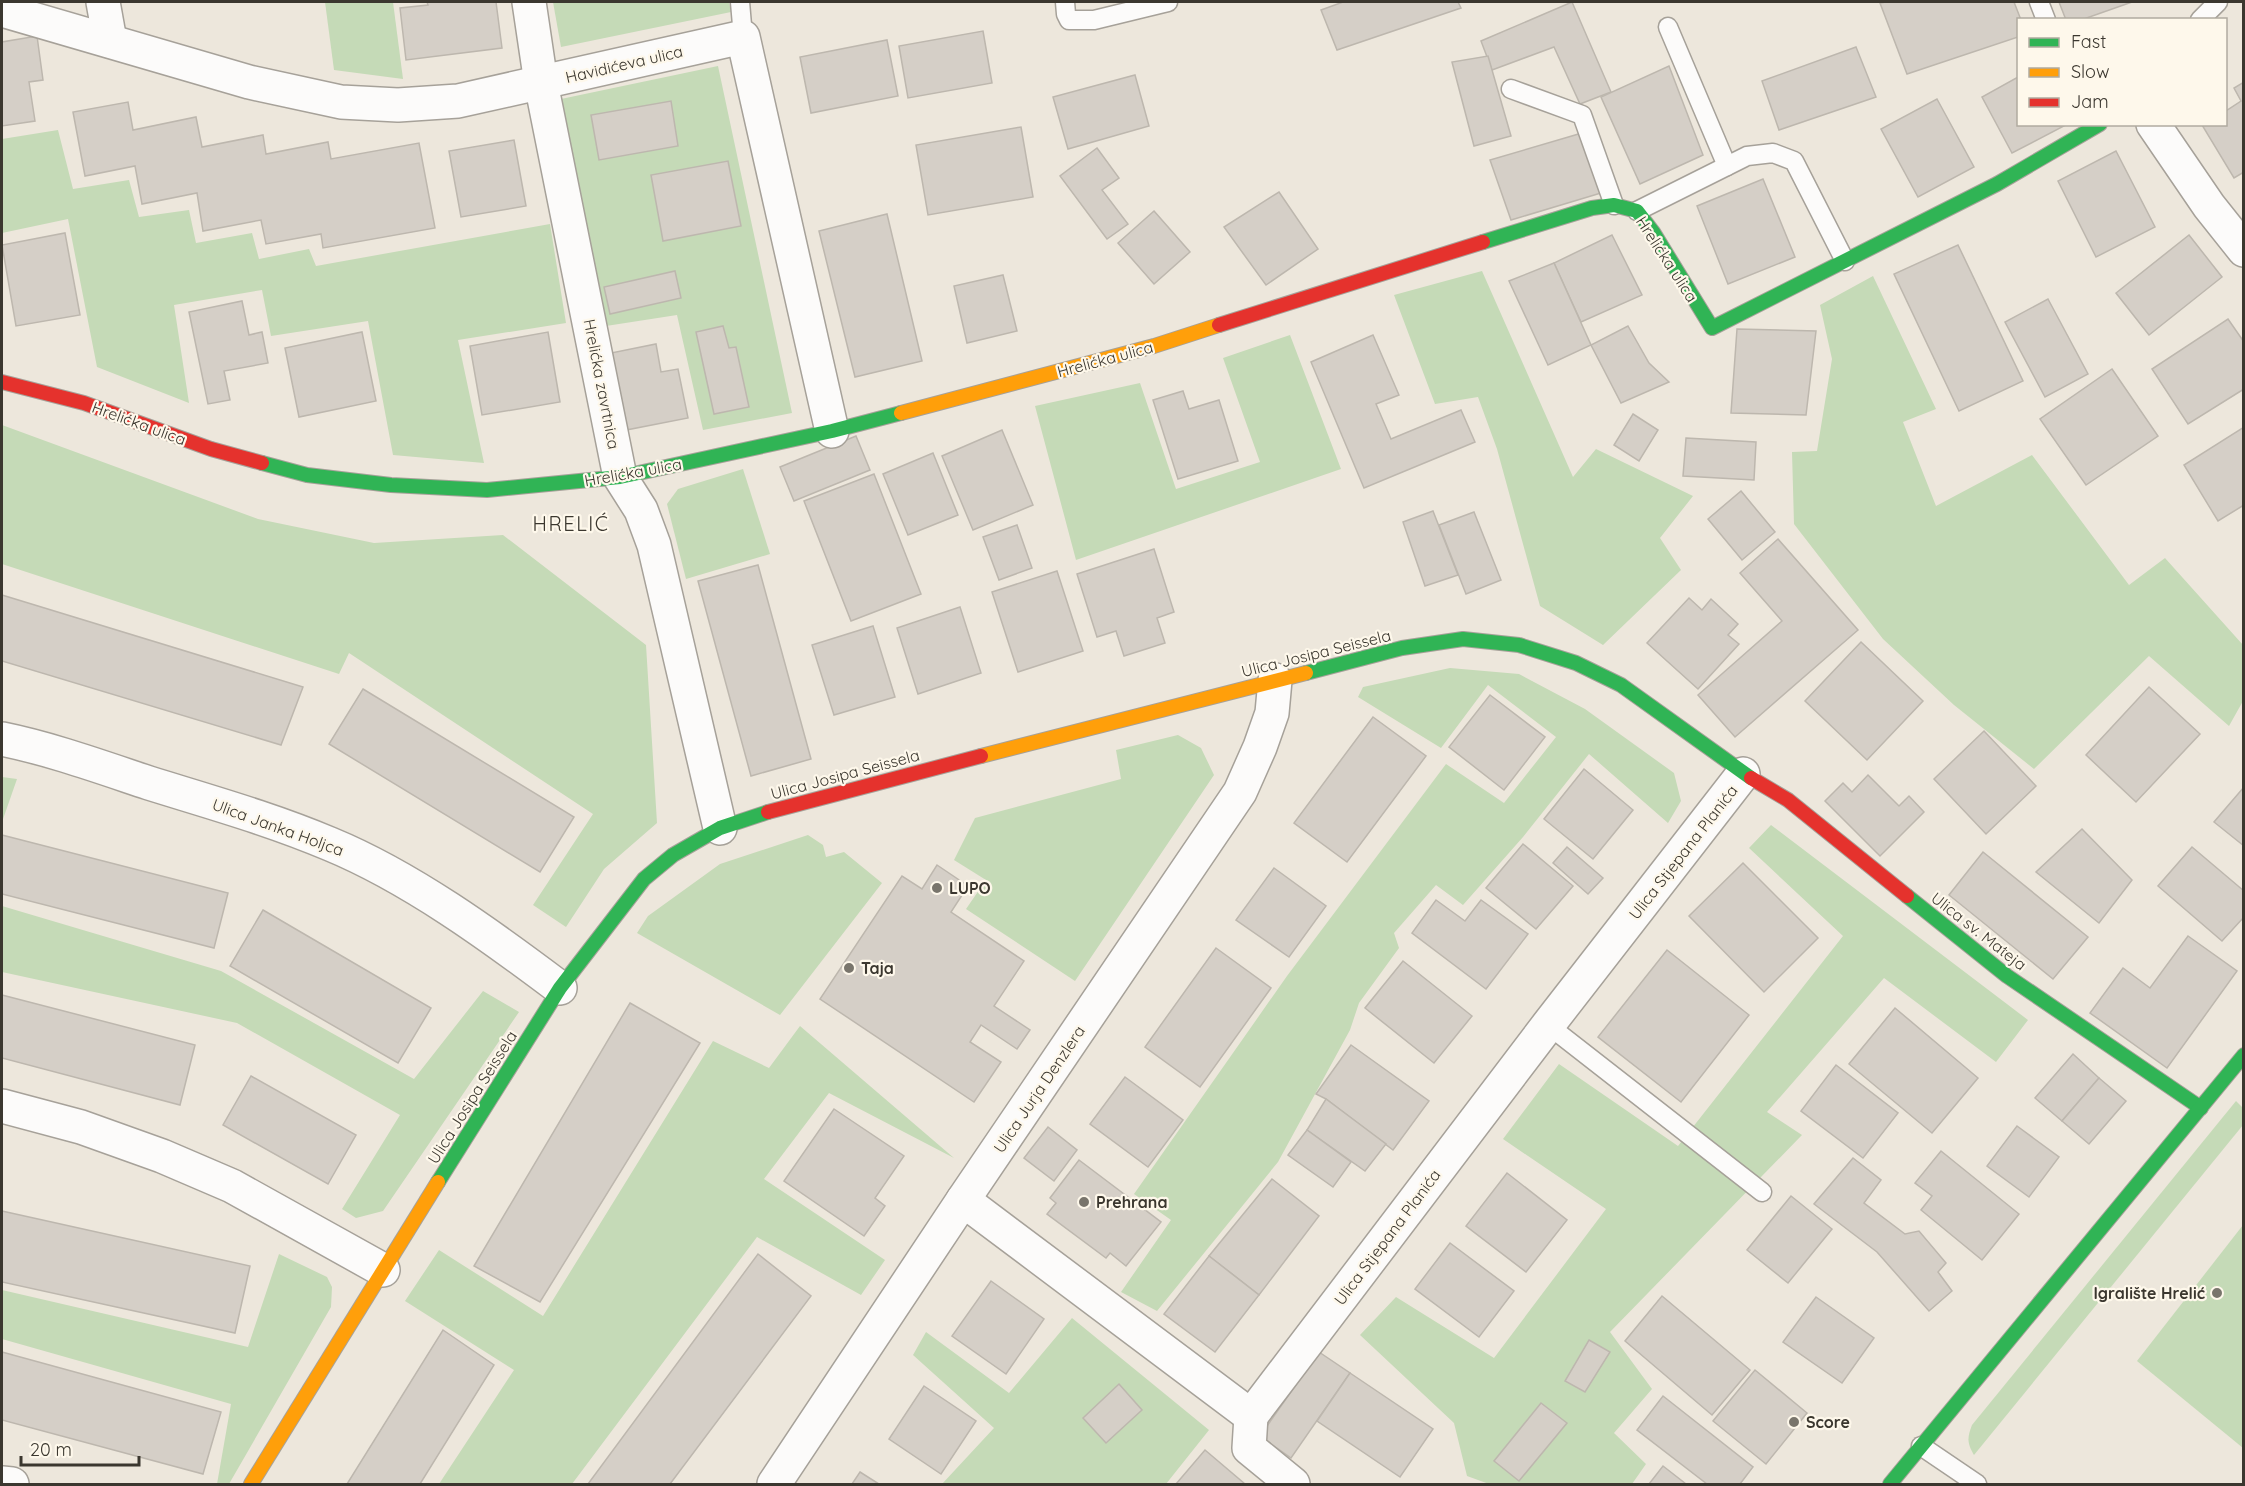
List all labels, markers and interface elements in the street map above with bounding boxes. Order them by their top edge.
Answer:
legend [2017,18,2227,126]
text: Fast [2071,30,2106,53]
street label: Havidićeva ulica [563,41,685,87]
text: Slow [2071,60,2109,83]
text: Jam [2071,90,2109,113]
street label: Hrelićka ulica [1632,212,1702,306]
street label: Hrelićka zavrtnica [580,317,624,451]
street label: Hrelićka ulica [1055,337,1155,381]
street label: Hrelićka ulica [89,397,189,449]
street label: Hrelićka ulica [583,454,683,490]
district label: HRELIĆ [533,511,609,536]
street label: Ulica Josipa Seissela [1239,625,1393,681]
street label: Ulica Josipa Seissela [768,745,922,803]
street label: Ulica Stjepana Planića [1624,781,1742,923]
street label: Ulica Janka Holjca [210,794,346,860]
place label: LUPO [949,878,991,898]
marker: LUPO [930,881,944,895]
street label: Ulica sv. Mateja [1927,888,2031,974]
place label: Taja [861,958,894,978]
marker: Taja [842,961,856,975]
street label: Ulica Jurja Denzlera [989,1022,1089,1156]
street label: Ulica Josipa Seissela [423,1027,521,1167]
street label: Ulica Stjepana Planića [1329,1165,1445,1309]
place label: Prehrana [1096,1192,1167,1212]
marker: Prehrana [1077,1195,1091,1209]
place label: Igralište Hrelić [2093,1283,2205,1303]
marker: Igralište Hrelić [2210,1286,2224,1300]
place label: Score [1806,1412,1850,1432]
marker: Score [1787,1415,1801,1429]
scale bar [21,1429,140,1467]
text: 20 m [30,1438,72,1461]

